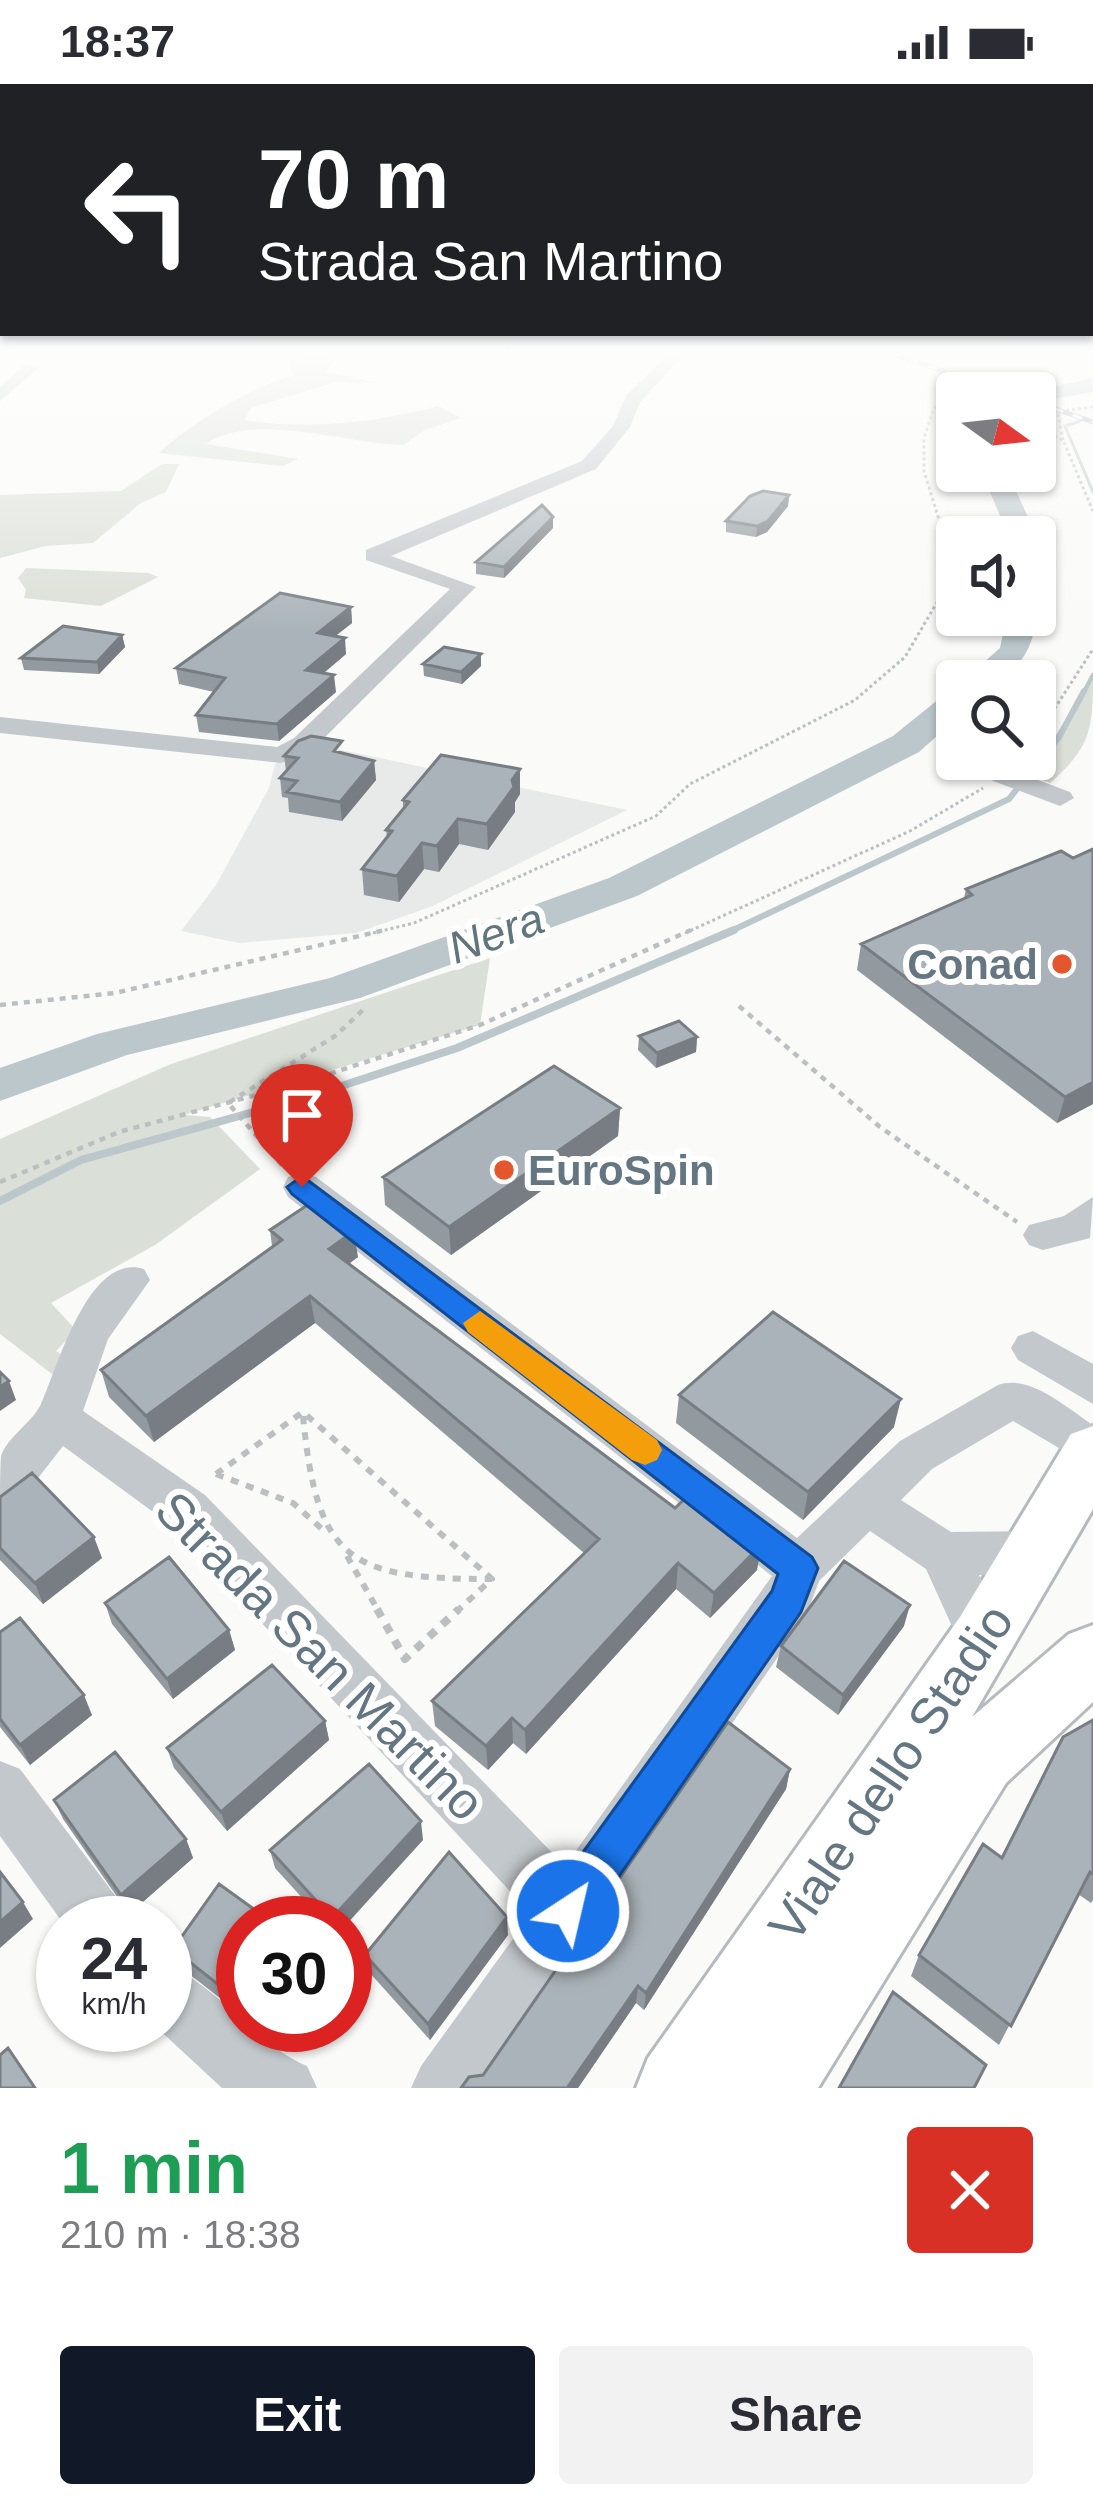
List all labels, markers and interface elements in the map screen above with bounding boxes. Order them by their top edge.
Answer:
text: 18:37 [60,16,175,67]
icon: left [60,132,216,288]
text: 70 m [258,132,449,226]
text: Strada San Martino [258,231,723,291]
north arrow [936,372,1056,492]
map controls [936,372,1056,780]
button: sound [936,516,1056,636]
button: search [936,660,1056,780]
water label: Nera [441,892,551,974]
place label: Conad [907,941,1038,988]
marker: Conad [1049,951,1075,977]
pin [251,1064,353,1187]
icon: arrive [269,1082,335,1148]
place label: EuroSpin [528,1147,715,1194]
marker: EuroSpin [491,1157,517,1183]
street label: Strada San Martino [144,1480,496,1832]
street label: Viale dello Stadio [757,1594,1025,1952]
position arrow [505,1848,631,1974]
speed limit sign: 30 [216,1896,372,2052]
text: 24 [81,1925,147,1992]
text: km/h [81,1987,147,2020]
button: close [907,2127,1033,2253]
text: 1 min [60,2128,248,2208]
text: 210 m · 18:38 [60,2213,301,2256]
button: Exit [60,2346,535,2484]
button: Share [559,2346,1033,2484]

